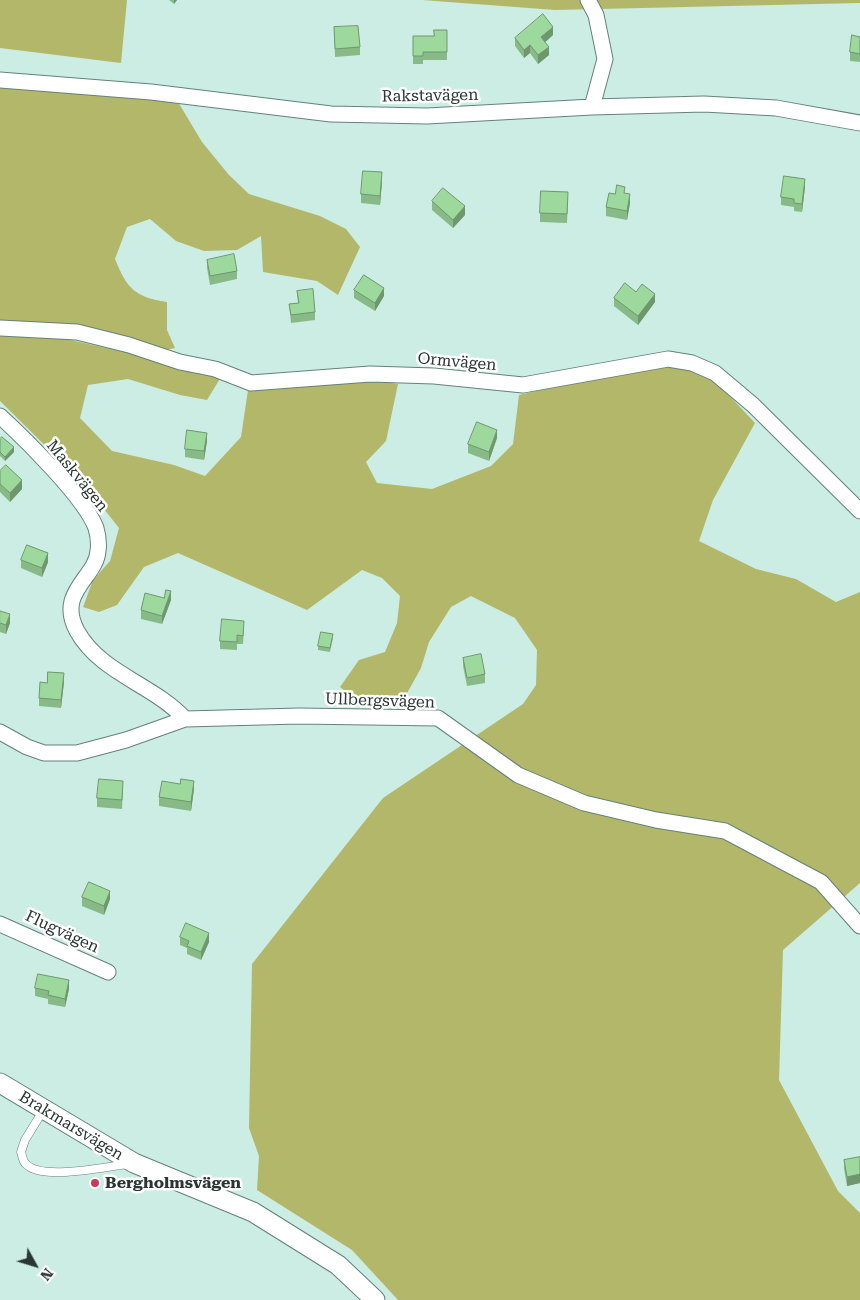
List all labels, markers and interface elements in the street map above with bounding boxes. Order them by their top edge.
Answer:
street label: Rakstavägen [381,86,479,106]
street label: Ormvägen [417,349,497,375]
street label: Maskvägen [42,436,112,516]
street label: Ullbergsvägen [325,689,435,713]
street label: Flugvägen [22,907,102,957]
street label: Brakmarsvägen [15,1087,127,1165]
place label: Bergholmsvägen [105,1173,241,1193]
marker: Bergholmsvägen [89,1177,101,1189]
north arrow [10,1240,60,1290]
text: N [37,1265,56,1284]

